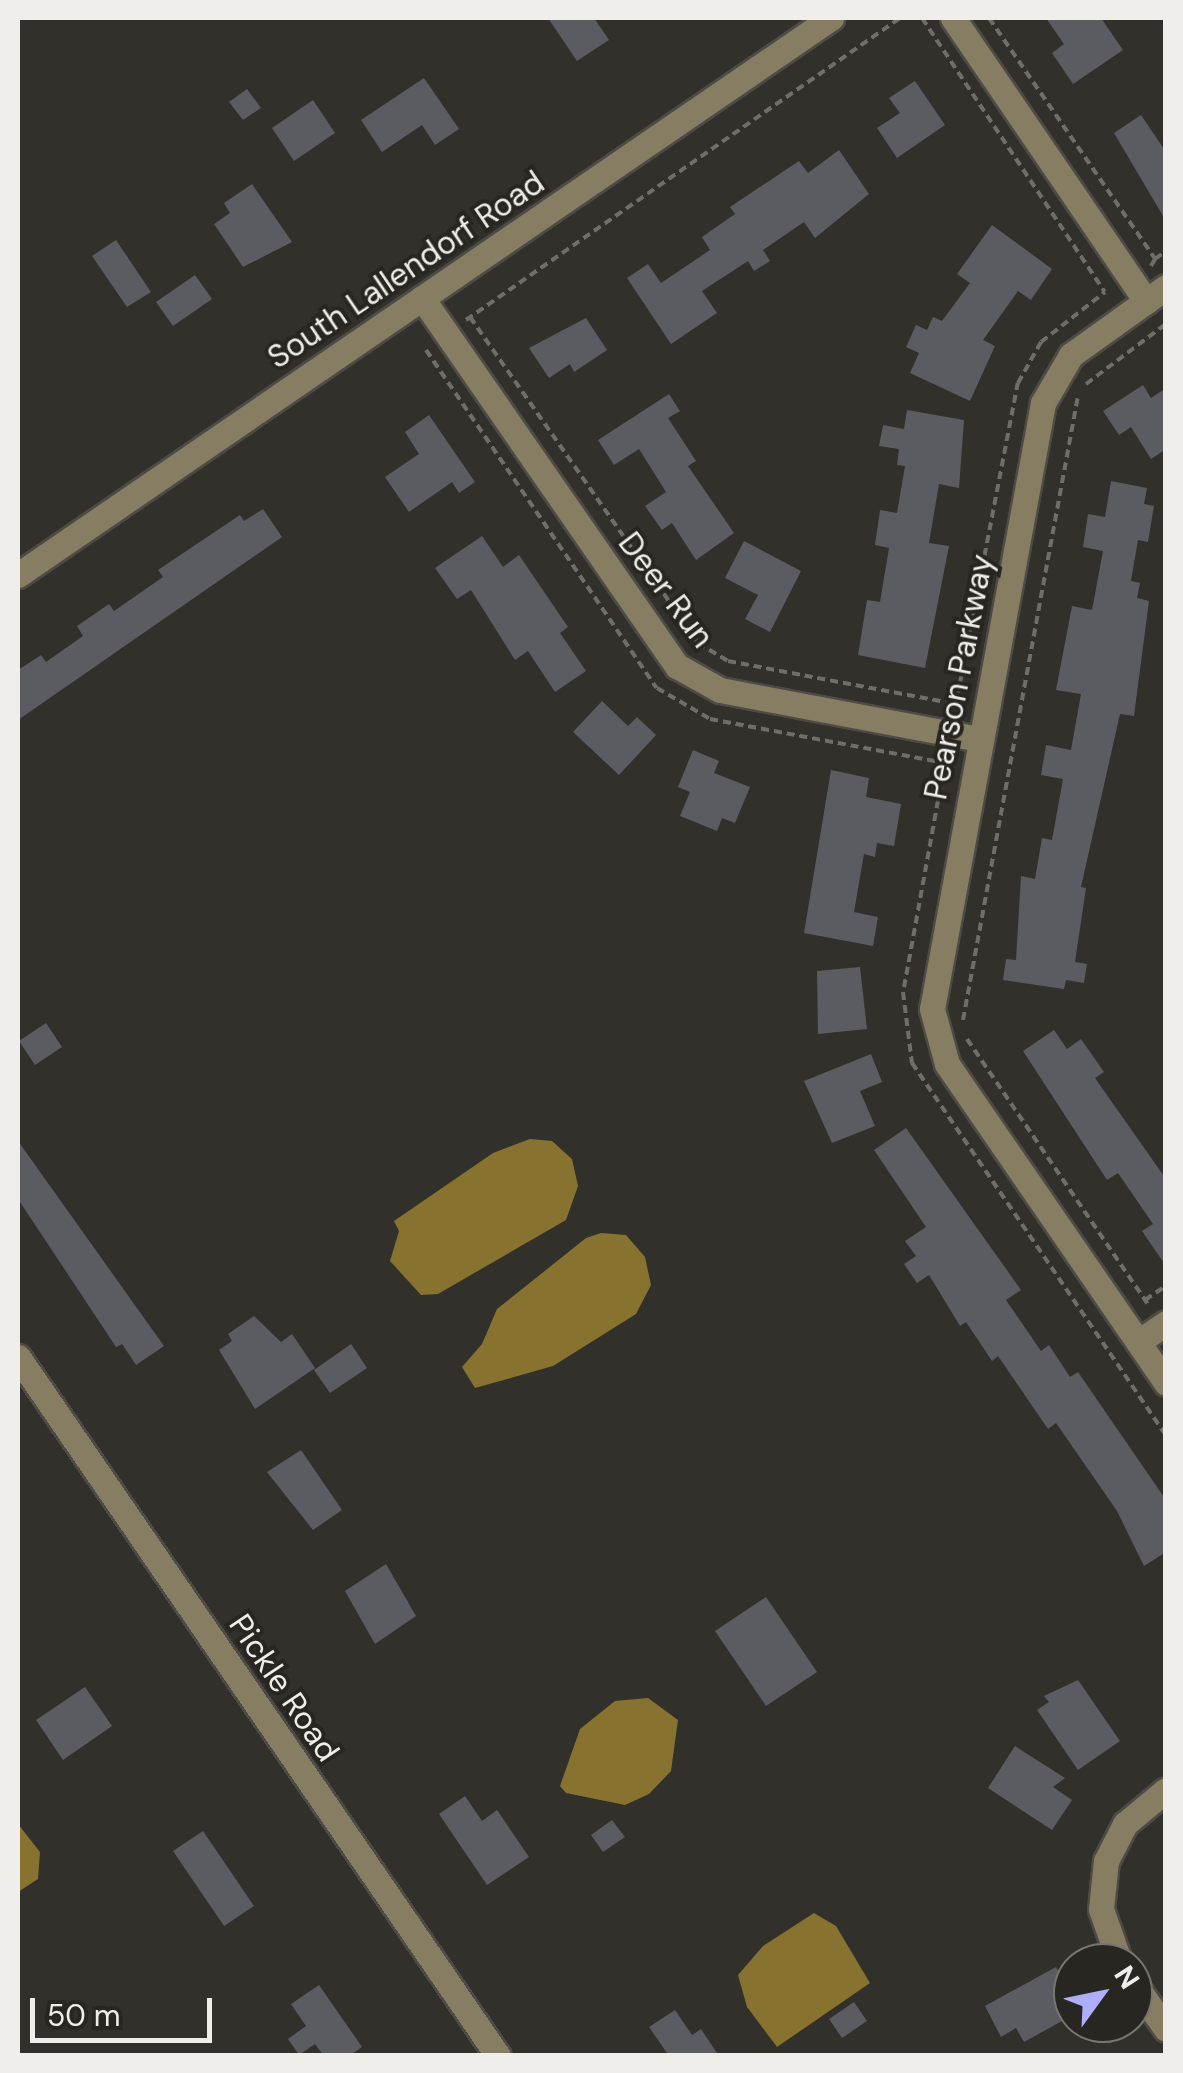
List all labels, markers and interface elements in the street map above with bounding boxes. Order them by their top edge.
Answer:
street label: South Lallendorf Road [260,163,552,377]
street label: Deer Run [610,525,722,655]
street label: Pearson Parkway [916,551,1002,803]
street label: Pickle Road [221,1607,347,1769]
north arrow [1053,1943,1153,2043]
text: N [1106,1959,1148,1996]
scale bar [35,1978,218,2040]
text: 50 m [47,1996,121,2035]

